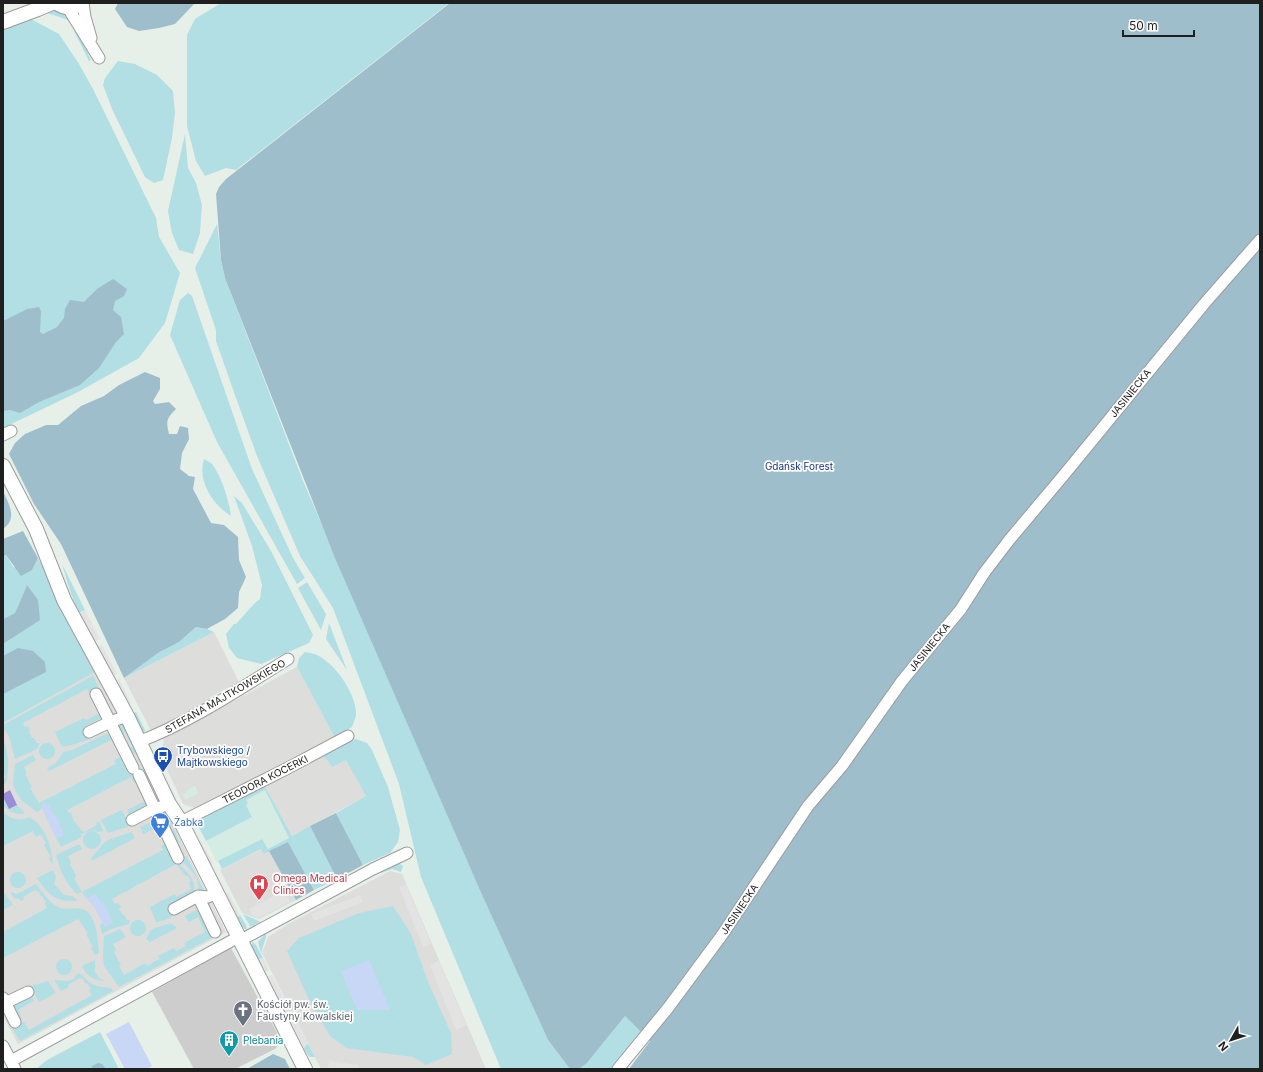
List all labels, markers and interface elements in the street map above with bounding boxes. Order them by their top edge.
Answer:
scale bar [1123,12,1194,38]
text: 50 m [1129,18,1158,33]
street label: JASINIECKA [1107,366,1153,420]
park label: Gdańsk Forest [765,460,834,472]
street label: JASINIECKA [906,620,952,674]
street label: STEFANA MAJTKOWSKIEGO [163,656,288,735]
place label: Trybowskiego / Majtkowskiego [177,744,251,768]
bus stop icon: Trybowskiego / Majtkowskiego [152,745,174,773]
street label: TEODORA KOCERKI [220,752,310,806]
supermarket icon: Żabka [149,811,171,839]
place label: Żabka [174,815,203,828]
place label: Omega Medical Clinics [273,872,347,896]
hospital icon: Omega Medical Clinics [248,873,270,901]
street label: JASINIECKA [718,881,760,937]
place label: Kościół pw. św. Faustyny Kowalskiej [257,998,353,1022]
church icon: Kościół pw. św. Faustyny Kowalskiej [232,999,254,1027]
north arrow [1211,1020,1251,1060]
building icon: Plebania [218,1029,240,1057]
place label: Plebania [243,1034,283,1046]
text: N [1215,1039,1231,1054]

